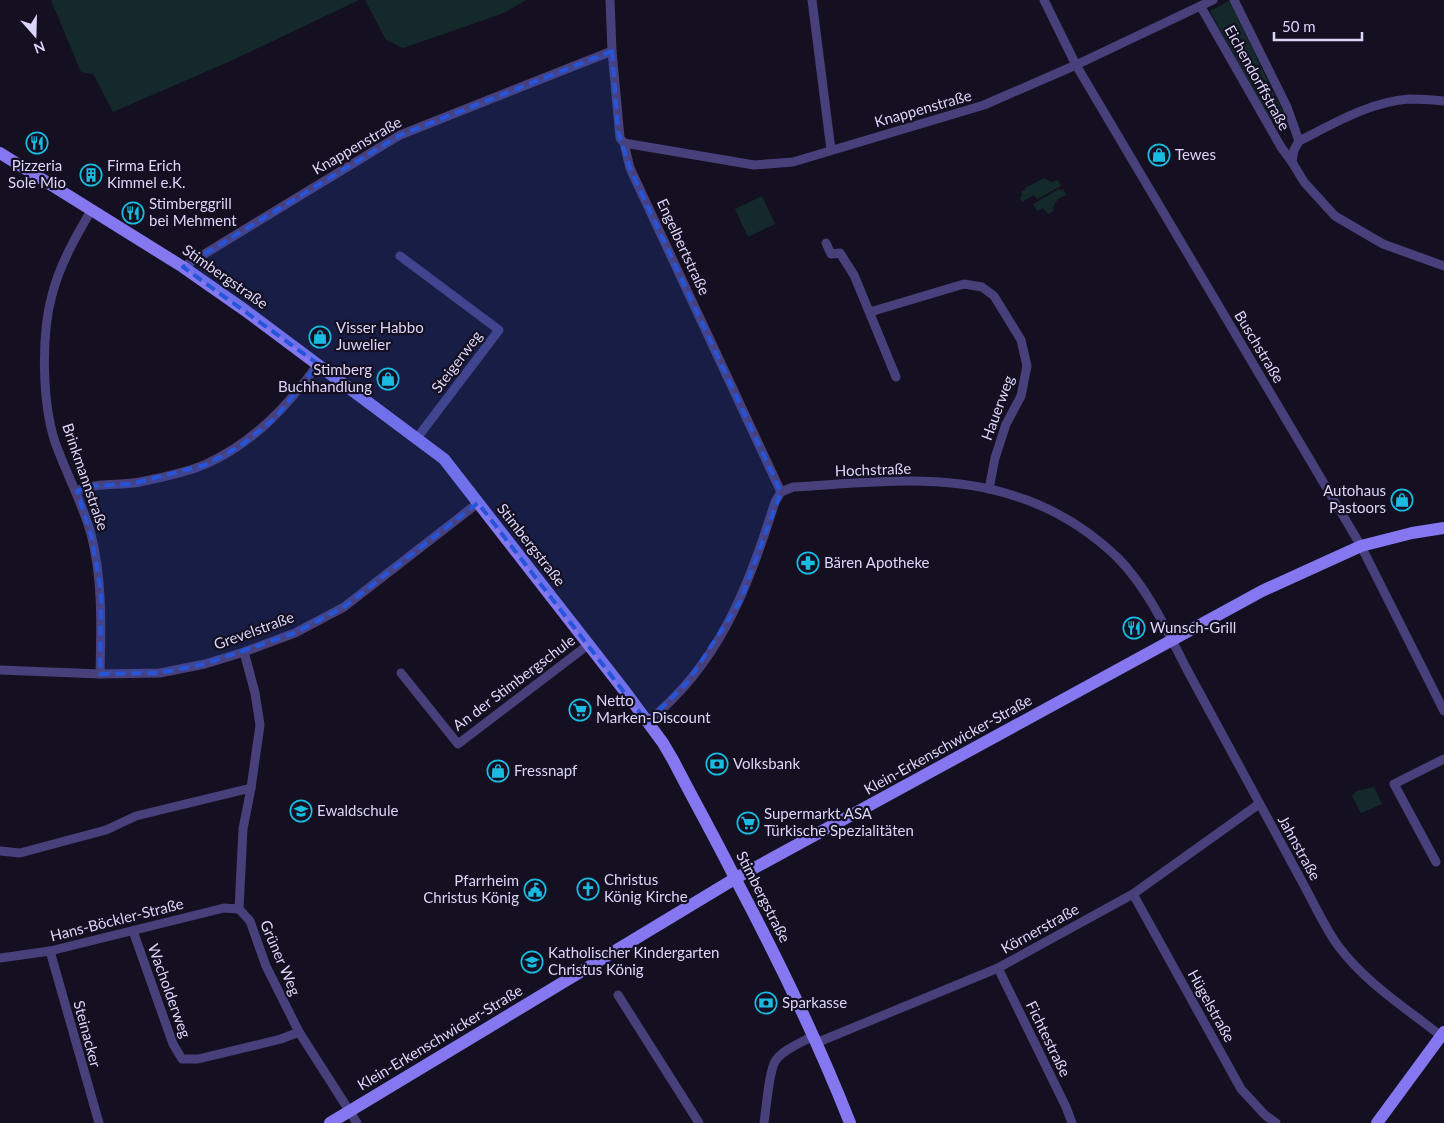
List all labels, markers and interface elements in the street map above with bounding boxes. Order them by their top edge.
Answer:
north arrow [10,10,60,60]
scale bar [1274,10,1362,42]
text: 50 m [1282,17,1316,35]
street label: Eichendorffstraße [1221,22,1294,133]
text: N [32,38,48,58]
street label: Knappenstraße [872,86,973,130]
street label: Knappenstraße [309,112,404,178]
restaurant icon: Pizzeria Sole Mio [25,131,49,155]
shop icon: Tewes [1147,143,1171,167]
place label: Tewes [1175,145,1216,163]
place label: Pizzeria Sole Mio [8,156,66,191]
place label: Firma Erich Kimmel e.K. [107,156,185,191]
building icon: Firma Erich Kimmel e.K. [79,163,103,187]
place label: Stimberggrill bei Mehment [149,194,237,229]
street label: Engelbertstraße [654,195,714,298]
restaurant icon: Stimberggrill bei Mehment [121,201,145,225]
street label: Stimbergstraße [179,240,272,312]
street label: Buschstraße [1231,307,1289,386]
place label: Visser Habbo Juwelier [336,318,424,353]
shop icon: Visser Habbo Juwelier [308,325,332,349]
street label: Steigerweg [427,327,486,396]
place label: Stimberg Buchhandlung [278,360,372,395]
shop icon: Stimberg Buchhandlung [376,367,400,391]
street label: Hauerweg [977,373,1017,443]
street label: Brinkmannstraße [59,421,113,533]
street label: Hochstraße [834,459,912,479]
place label: Autohaus Pastoors [1323,481,1386,516]
shop icon: Autohaus Pastoors [1390,488,1414,512]
street label: Stimbergstraße [494,499,570,589]
pharmacy icon: Bären Apotheke [796,551,820,575]
place label: Bären Apotheke [824,553,930,571]
street label: Grevelstraße [211,607,296,653]
restaurant icon: Wunsch-Grill [1122,616,1146,640]
place label: Wunsch-Grill [1150,618,1236,636]
street label: An der Stimbergschule [449,630,578,734]
street label: Klein-Erkenschwicker-Straße [860,690,1035,798]
place label: Netto Marken-Discount [596,691,711,726]
supermarket icon: Netto Marken-Discount [568,698,592,722]
bank icon: Volksbank [705,752,729,776]
place label: Volksbank [733,754,800,772]
shop icon: Fressnapf [486,759,510,783]
place label: Fressnapf [514,761,578,779]
school or university icon: Ewaldschule [289,799,313,823]
place label: Ewaldschule [317,801,398,819]
place label: Supermarkt ASA Türkische Spezialitäten [764,804,914,839]
supermarket icon: Supermarkt ASA Türkische Spezialitäten [736,811,760,835]
street label: Jahnstraße [1275,812,1325,883]
street label: Stimbergstraße [733,848,795,945]
place label: Christus König Kirche [604,870,688,905]
place label: Pfarrheim Christus König [423,871,519,906]
church icon: Christus König Kirche [576,877,600,901]
public building icon: Pfarrheim Christus König [523,878,547,902]
street label: Hans-Böckler-Straße [48,894,185,944]
street label: Körnerstraße [997,899,1082,957]
street label: Grüner Weg [257,917,305,998]
street label: Wacholderweg [145,941,195,1040]
place label: Katholischer Kindergarten Christus König [548,943,719,978]
school or university icon: Katholischer Kindergarten Christus König [520,950,544,974]
street label: Hügelstraße [1185,966,1239,1045]
street label: Klein-Erkenschwicker-Straße [354,981,525,1094]
bank icon: Sparkasse [754,991,778,1015]
place label: Sparkasse [782,993,847,1011]
street label: Steinacker [70,998,106,1070]
street label: Fichtestraße [1023,998,1075,1079]

